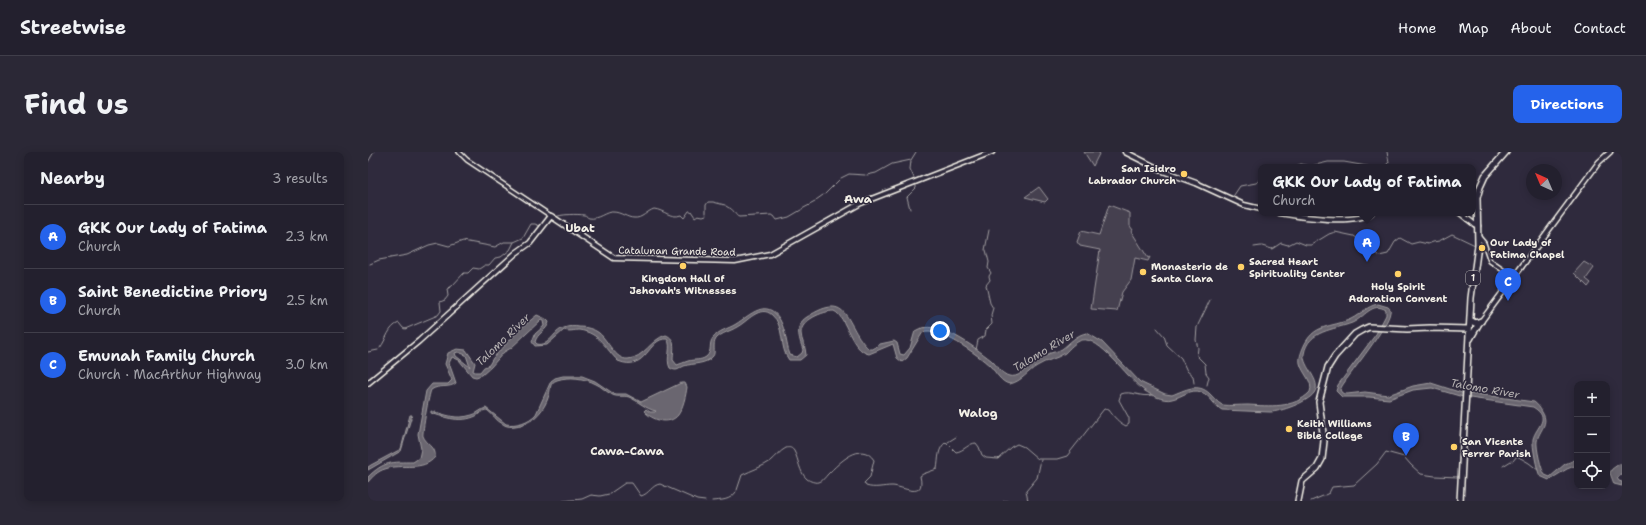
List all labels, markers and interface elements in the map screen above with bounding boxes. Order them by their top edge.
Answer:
text: Streetwise [20,15,126,40]
text: Home [1398,19,1437,37]
text: Map [1459,19,1489,37]
text: About [1511,19,1552,37]
text: Contact [1574,19,1626,37]
text: Find us [24,85,129,123]
button: Directions [1513,85,1622,123]
place label: San Isidro Labrador Church [1088,162,1176,187]
popup [1258,164,1476,216]
north arrow [1526,164,1562,200]
text: Nearby [40,167,105,189]
marker: San Isidro Labrador Church [1179,169,1189,179]
text: 3 results [272,170,328,187]
text: GKK Our Lady of Fatima [1272,172,1462,192]
district label: Awa [844,191,873,207]
text: Church [1272,192,1315,209]
text: GKK Our Lady of Fatima [78,218,267,238]
district label: Ubat [565,220,595,236]
text: A [48,228,58,245]
text: 2.3 km [285,228,328,245]
pin: A [1354,229,1380,262]
place label: Our Lady of Fatima Chapel [1490,236,1565,261]
text: Church [78,238,121,255]
street label: Catalunan Grande Road [618,243,736,259]
marker: Our Lady of Fatima Chapel [1477,243,1487,253]
place label: Sacred Heart Spirituality Center [1249,255,1346,280]
place label: Monasterio de Santa Clara [1151,260,1228,285]
marker: Kingdom Hall of Jehovah's Witnesses [678,261,688,271]
marker: Sacred Heart Spirituality Center [1236,262,1246,272]
marker: Monasterio de Santa Clara [1138,267,1148,277]
pin: C [1495,268,1521,301]
marker: Holy Spirit Adoration Convent [1393,269,1403,279]
road number: 1 [1466,271,1480,285]
place label: Kingdom Hall of Jehovah's Witnesses [629,272,737,297]
place label: Holy Spirit Adoration Convent [1349,280,1448,305]
text: Saint Benedictine Priory [78,282,267,302]
text: B [49,292,57,309]
text: 2.5 km [286,292,328,309]
text: Church [78,302,121,319]
water label: Talomo River [473,310,534,370]
your location [930,321,950,341]
water label: Talomo River [1010,326,1079,375]
text: Emunah Family Church [78,346,255,366]
text: C [49,356,57,373]
text: 3.0 km [285,356,328,373]
text: Church · MacArthur Highway [78,366,262,383]
water label: Talomo River [1449,376,1522,403]
map controls [1574,381,1610,489]
button: + [1574,381,1610,417]
district label: Walog [958,405,998,421]
place label: Keith Williams Bible College [1297,417,1372,442]
button: − [1574,417,1610,453]
pin: B [1393,423,1419,456]
marker: Keith Williams Bible College [1284,424,1294,434]
place label: San Vicente Ferrer Parish [1462,435,1531,460]
marker: San Vicente Ferrer Parish [1449,442,1459,452]
district label: Cawa-Cawa [590,443,665,459]
button: locate [1574,453,1610,489]

